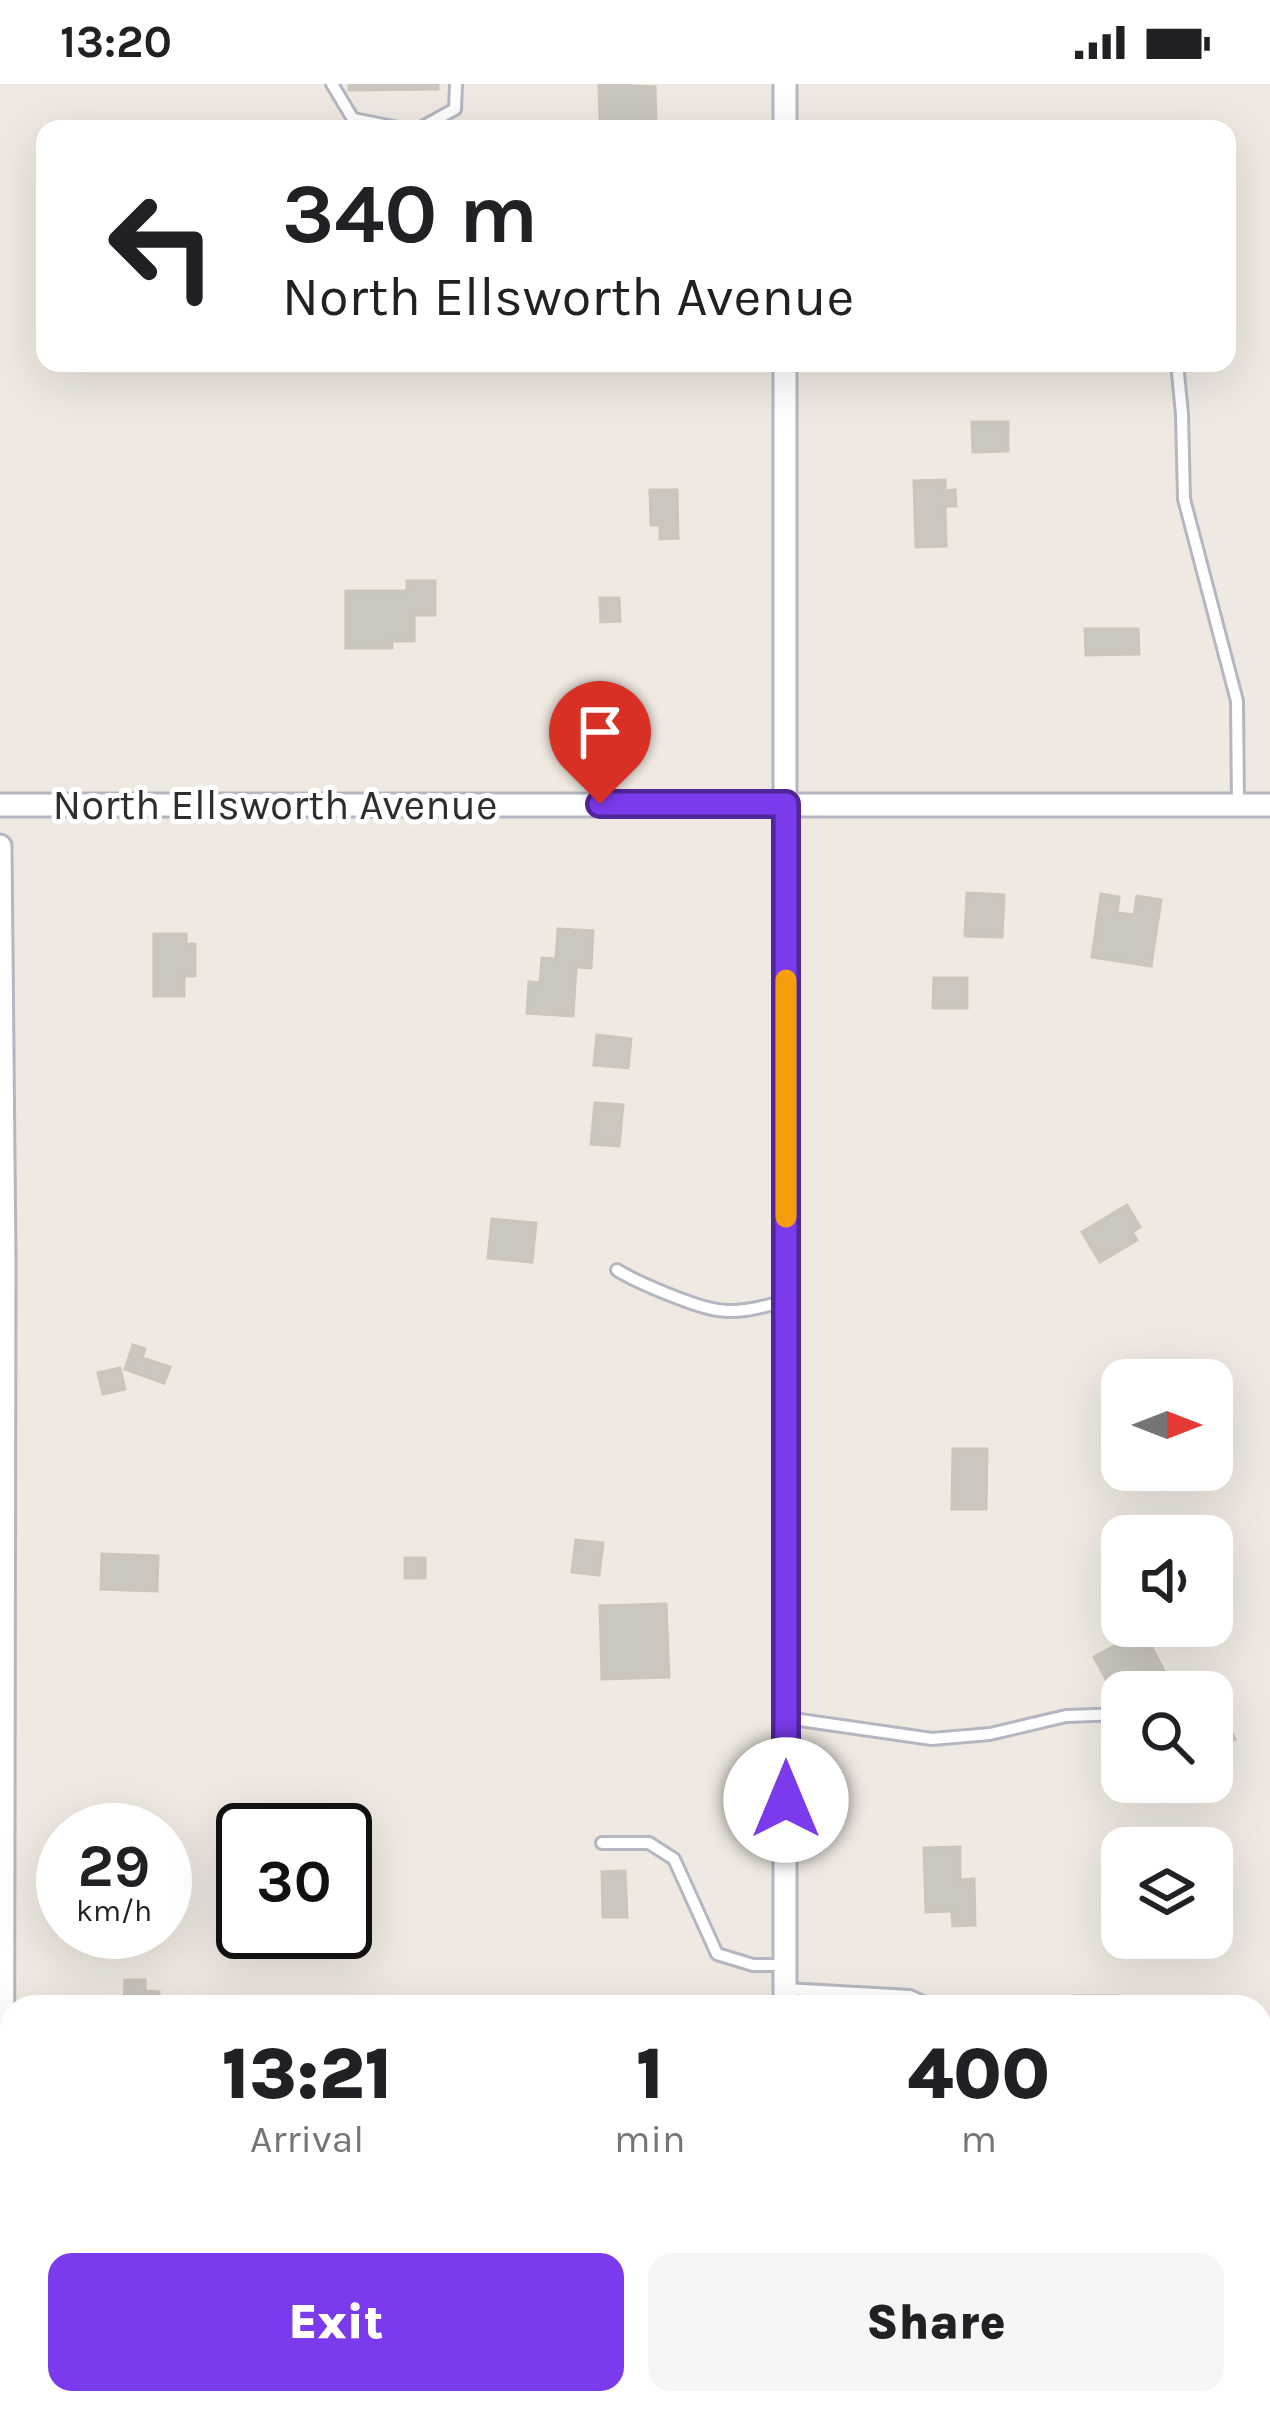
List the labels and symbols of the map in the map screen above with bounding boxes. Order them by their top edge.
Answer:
pin [549,681,651,804]
street label: North Ellsworth Avenue [52,780,498,830]
north arrow [1101,1359,1233,1491]
position arrow [723,1737,849,1863]
speed limit sign: 30 [216,1803,372,1959]

